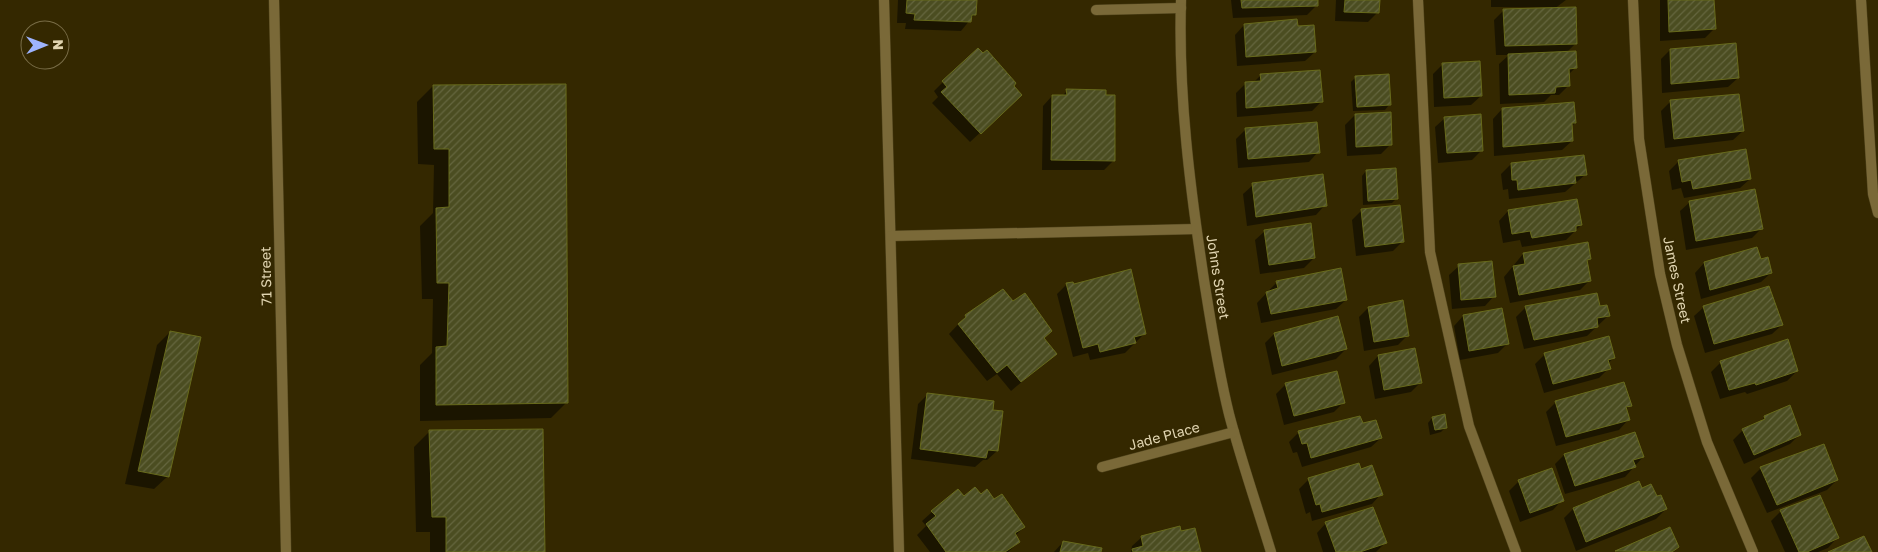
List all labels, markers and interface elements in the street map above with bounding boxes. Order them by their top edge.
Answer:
north arrow [20,20,70,70]
text: N [50,39,67,50]
street label: Johns Street [1203,233,1234,321]
street label: James Street [1660,235,1695,325]
street label: 71 Street [256,246,275,306]
street label: Jade Place [1126,418,1201,453]

